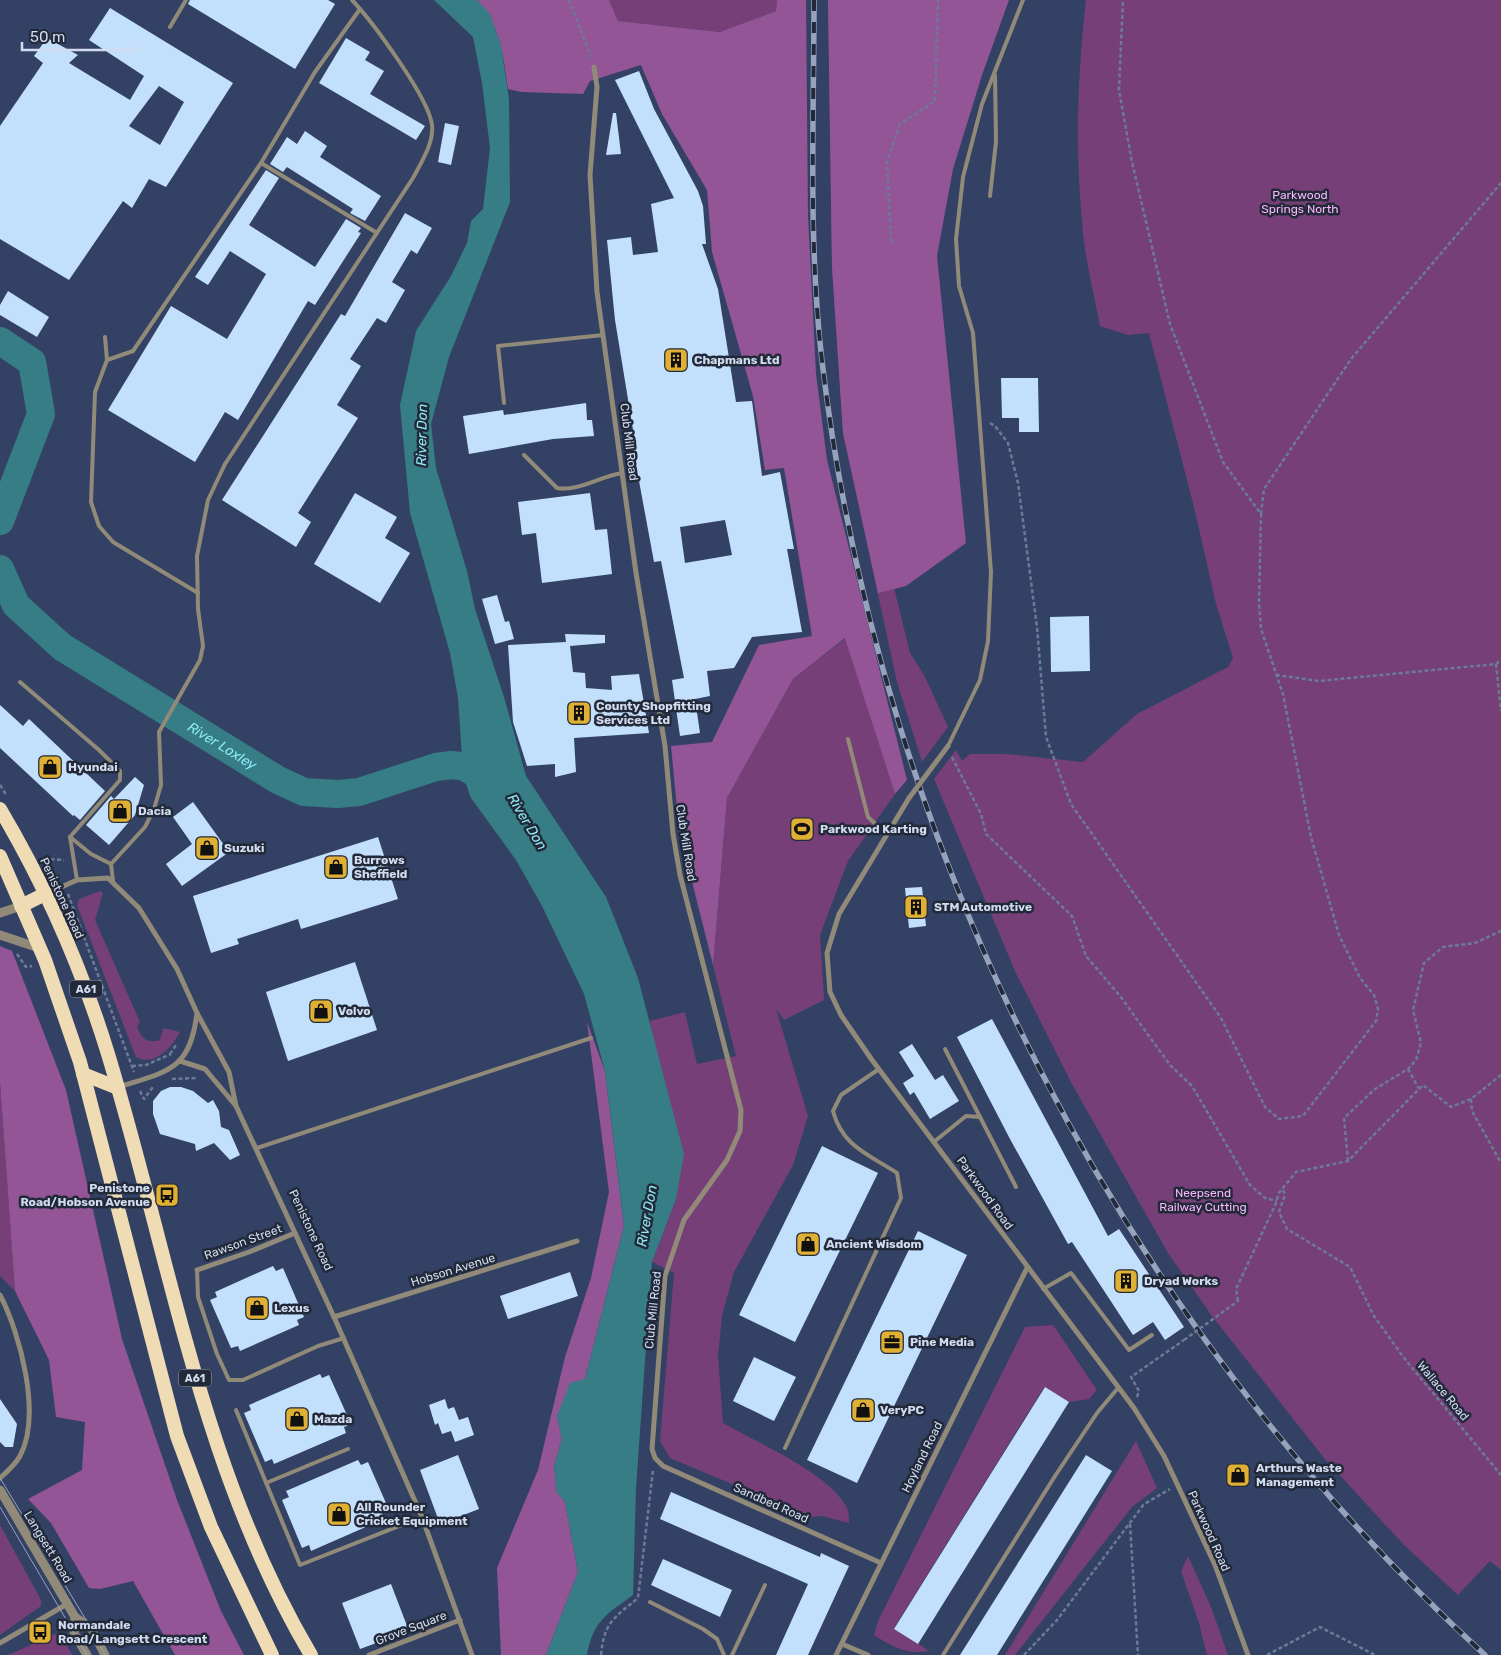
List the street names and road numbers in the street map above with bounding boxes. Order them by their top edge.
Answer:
street label: Club Mill Road [617,403,641,481]
street label: Club Mill Road [673,803,699,883]
street label: Penistone Road [37,855,87,941]
road number: A61 [70,981,102,998]
street label: Parkwood Road [954,1154,1016,1232]
street label: Penistone Road [286,1187,336,1273]
street label: Rawson Street [202,1221,284,1263]
street label: Hobson Avenue [409,1250,497,1289]
street label: Club Mill Road [642,1271,664,1349]
street label: Wallace Road [1414,1358,1472,1424]
road number: A61 [179,1370,211,1386]
street label: Hoyland Road [899,1419,945,1495]
street label: Sandbed Road [731,1480,811,1526]
street label: Parkwood Road [1185,1489,1233,1573]
street label: Langsett Road [21,1509,75,1585]
street label: Grove Square [373,1608,449,1648]

